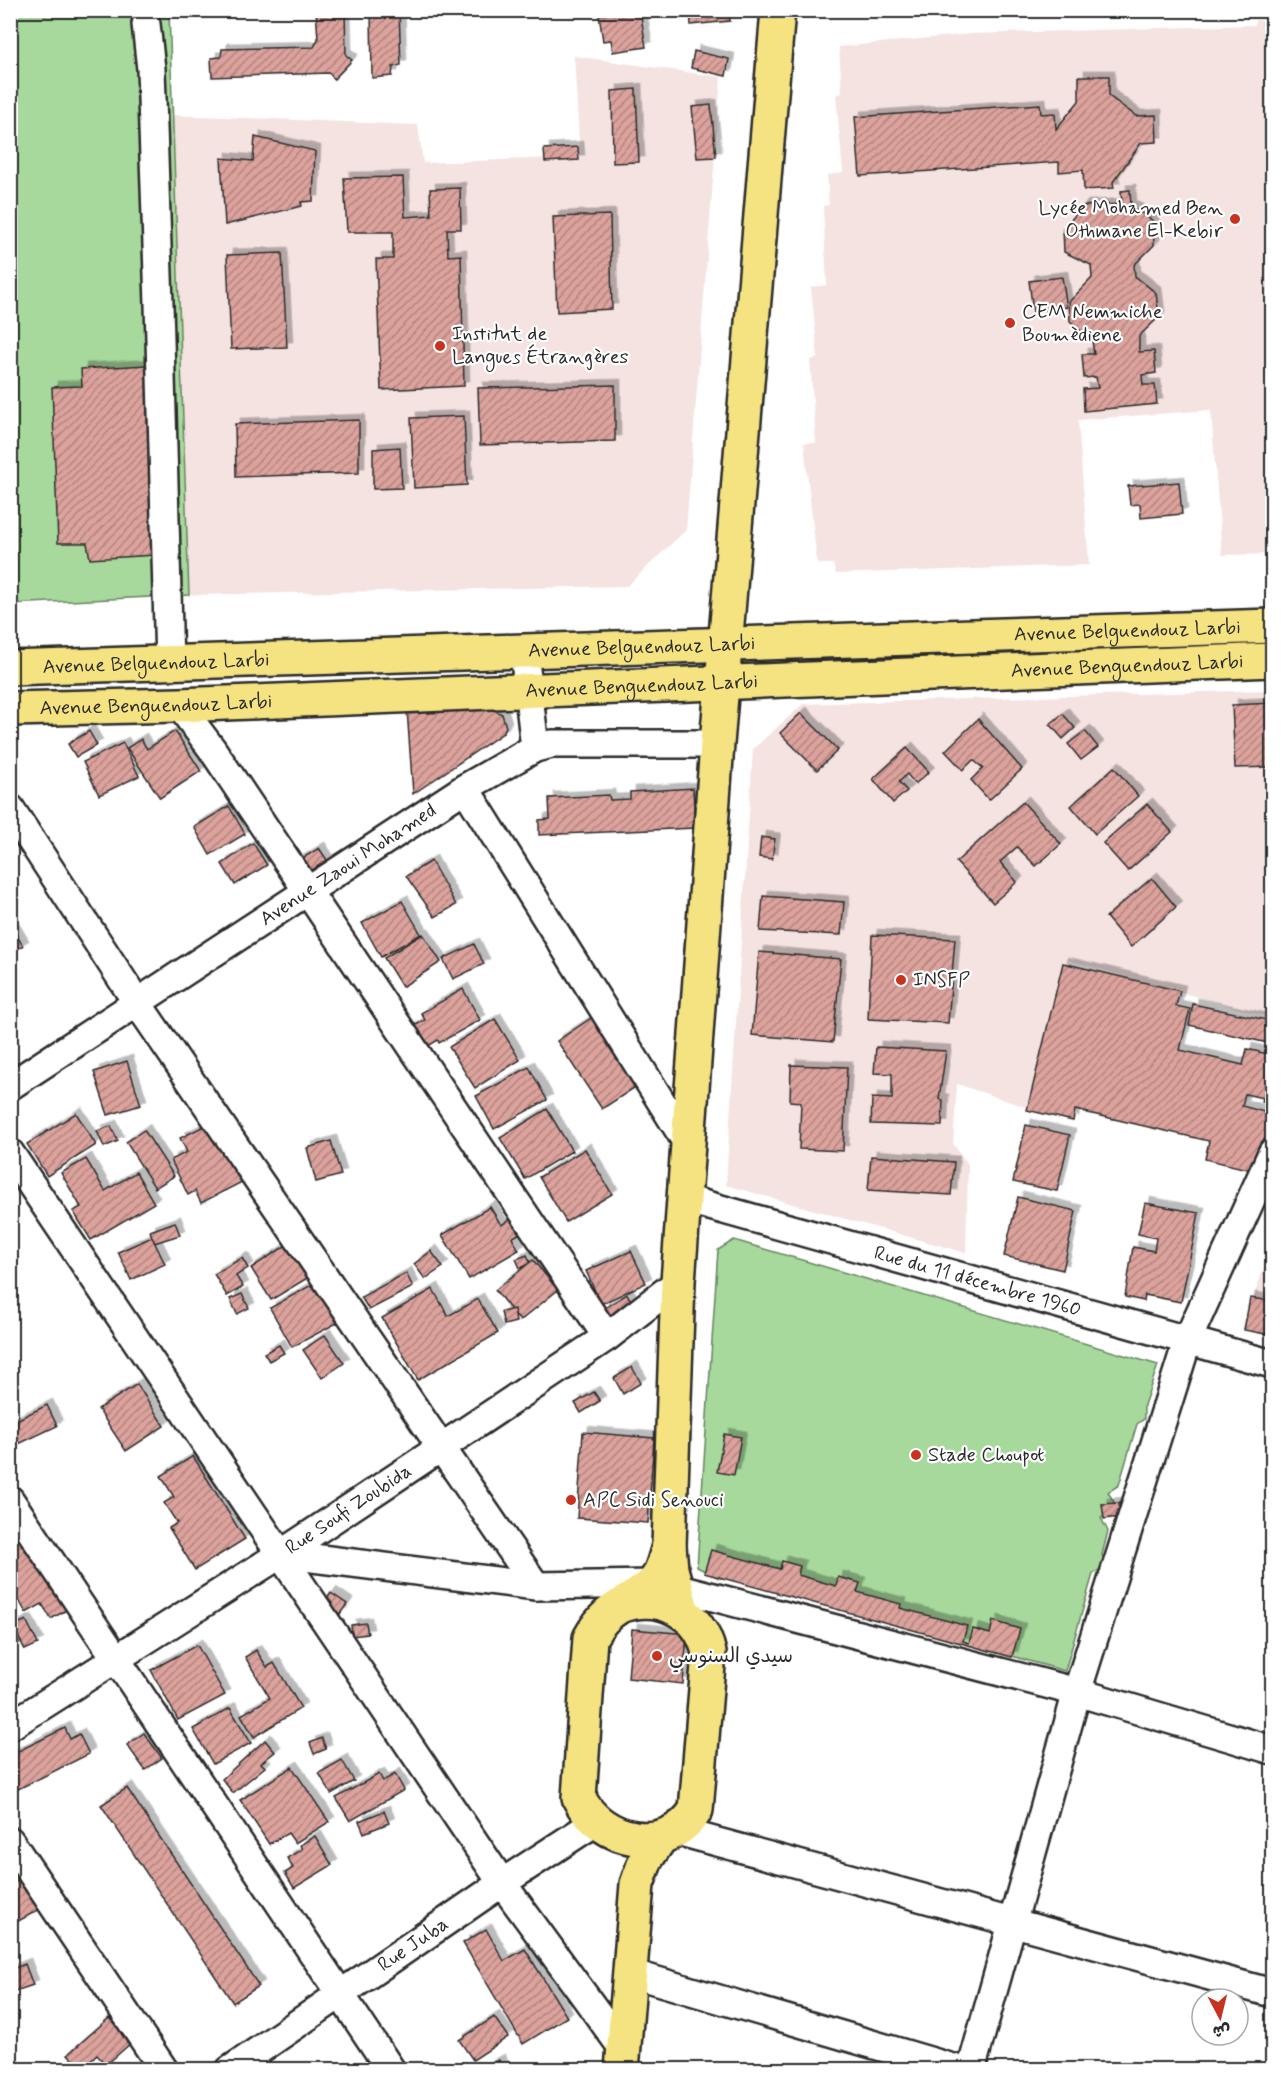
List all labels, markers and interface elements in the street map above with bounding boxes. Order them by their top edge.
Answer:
place label: Lycée Mohamed Ben Othmane El-Kebir [1039,195,1224,245]
marker: Lycée Mohamed Ben Othmane El-Kebir [1228,212,1242,226]
place label: CEM Nemmiche Boumèdiene [1022,299,1163,349]
marker: CEM Nemmiche Boumèdiene [1003,316,1017,330]
place label: Institut de Langues Étrangères [452,321,629,372]
marker: Institut de Langues Étrangères [433,339,447,353]
street label: Avenue Belguendouz Larbi [1013,614,1241,648]
street label: Avenue Belguendouz Larbi [528,630,756,664]
street label: Avenue Belguendouz Larbi [42,646,270,680]
street label: Avenue Benguendouz Larbi [1010,648,1244,684]
street label: Avenue Benguendouz Larbi [525,668,758,704]
street label: Avenue Benguendouz Larbi [39,688,273,722]
street label: Avenue Zaoui Mohamed [254,797,441,932]
place label: INSFP [913,967,970,994]
marker: INSFP [894,973,908,987]
street label: Rue du 11 décembre 1960 [871,1239,1084,1323]
place label: Stade Choupot [928,1442,1044,1469]
marker: Stade Choupot [909,1448,923,1462]
street label: Rue Soufi Zoubida [280,1457,417,1561]
place label: APC Sidi Senouci [583,1487,724,1514]
marker: APC Sidi Senouci [564,1493,578,1507]
place label: سيدي السنوسي [669,1643,793,1673]
marker: سيدي السنوسي [650,1649,664,1663]
street label: Rue Juba [372,1910,454,1978]
north arrow [1190,1987,1250,2047]
text: ش [1212,2019,1232,2042]

